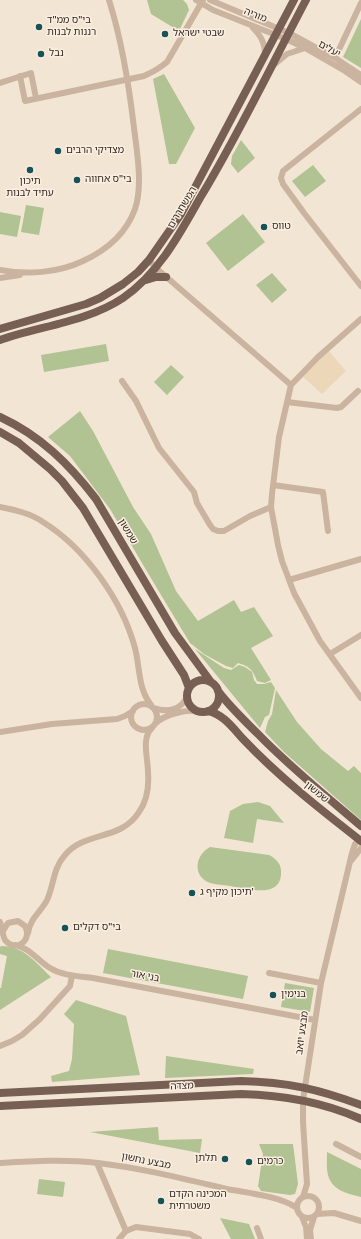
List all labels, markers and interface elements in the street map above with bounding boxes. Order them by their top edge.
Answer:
street label: מוריה [242,6,268,26]
place label: בי"ס ממ"ד רננות לבנות [47,15,96,38]
marker: בי"ס ממ"ד רננות לבנות [34,22,44,32]
place label: שבטי ישראל [173,28,224,40]
marker: שבטי ישראל [160,29,170,39]
street label: יעלים [316,39,342,61]
place label: נבל [49,48,64,60]
marker: נבל [36,49,46,59]
place label: מצדיקי הרבים [66,145,124,157]
marker: מצדיקי הרבים [53,146,63,156]
marker: תיכון עתיד לבנות [25,165,35,175]
place label: בי"ס אחווה [85,174,132,186]
marker: בי"ס אחווה [72,175,82,185]
place label: תיכון עתיד לבנות [6,176,54,200]
street label: המשחררים [166,185,200,231]
place label: טווס [272,221,291,233]
marker: טווס [259,222,269,232]
street label: שמשון [115,517,139,547]
street label: שמשון [302,780,330,806]
place label: תיכון מקיף ג' [200,887,254,899]
marker: תיכון מקיף ג' [187,888,197,898]
place label: בי"ס דקלים [73,922,121,934]
marker: בי"ס דקלים [60,923,70,933]
street label: בני אור [130,968,160,986]
place label: בנימין [281,989,306,1001]
marker: בנימין [268,990,278,1000]
street label: מבצע יואב [294,1010,312,1056]
street label: מצדה [170,1080,194,1094]
street label: מבצע נחשון [120,1151,172,1173]
place label: תלתן [195,1153,217,1165]
marker: תלתן [220,1154,230,1164]
place label: כרמים [257,1156,283,1168]
marker: כרמים [244,1157,254,1167]
place label: המכינה הקדם משטרתית [169,1189,227,1212]
marker: המכינה הקדם משטרתית [156,1196,166,1206]

